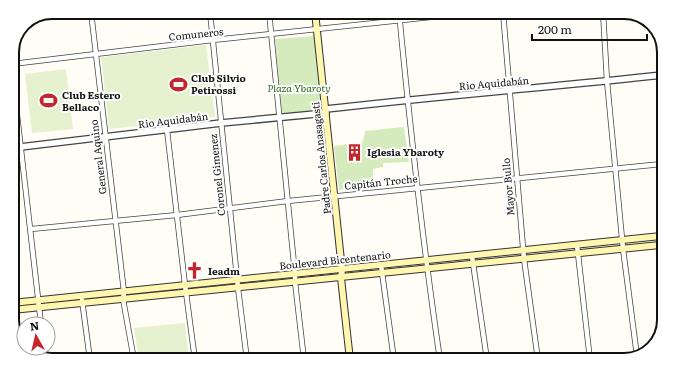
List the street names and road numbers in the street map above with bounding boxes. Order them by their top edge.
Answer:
street label: Comuneros [168,23,225,44]
street label: Rio Aquidabán [458,72,530,93]
street label: Padre Carlos Anasagasti [307,100,334,215]
street label: Rio Aquidabán [137,108,209,131]
street label: General Aquino [85,119,110,195]
street label: Coronel Gimenez [205,133,228,217]
street label: Mayor Bullo [497,157,518,217]
street label: Capitán Troche [344,170,418,193]
street label: Boulevard Bicentenario [278,246,392,273]

